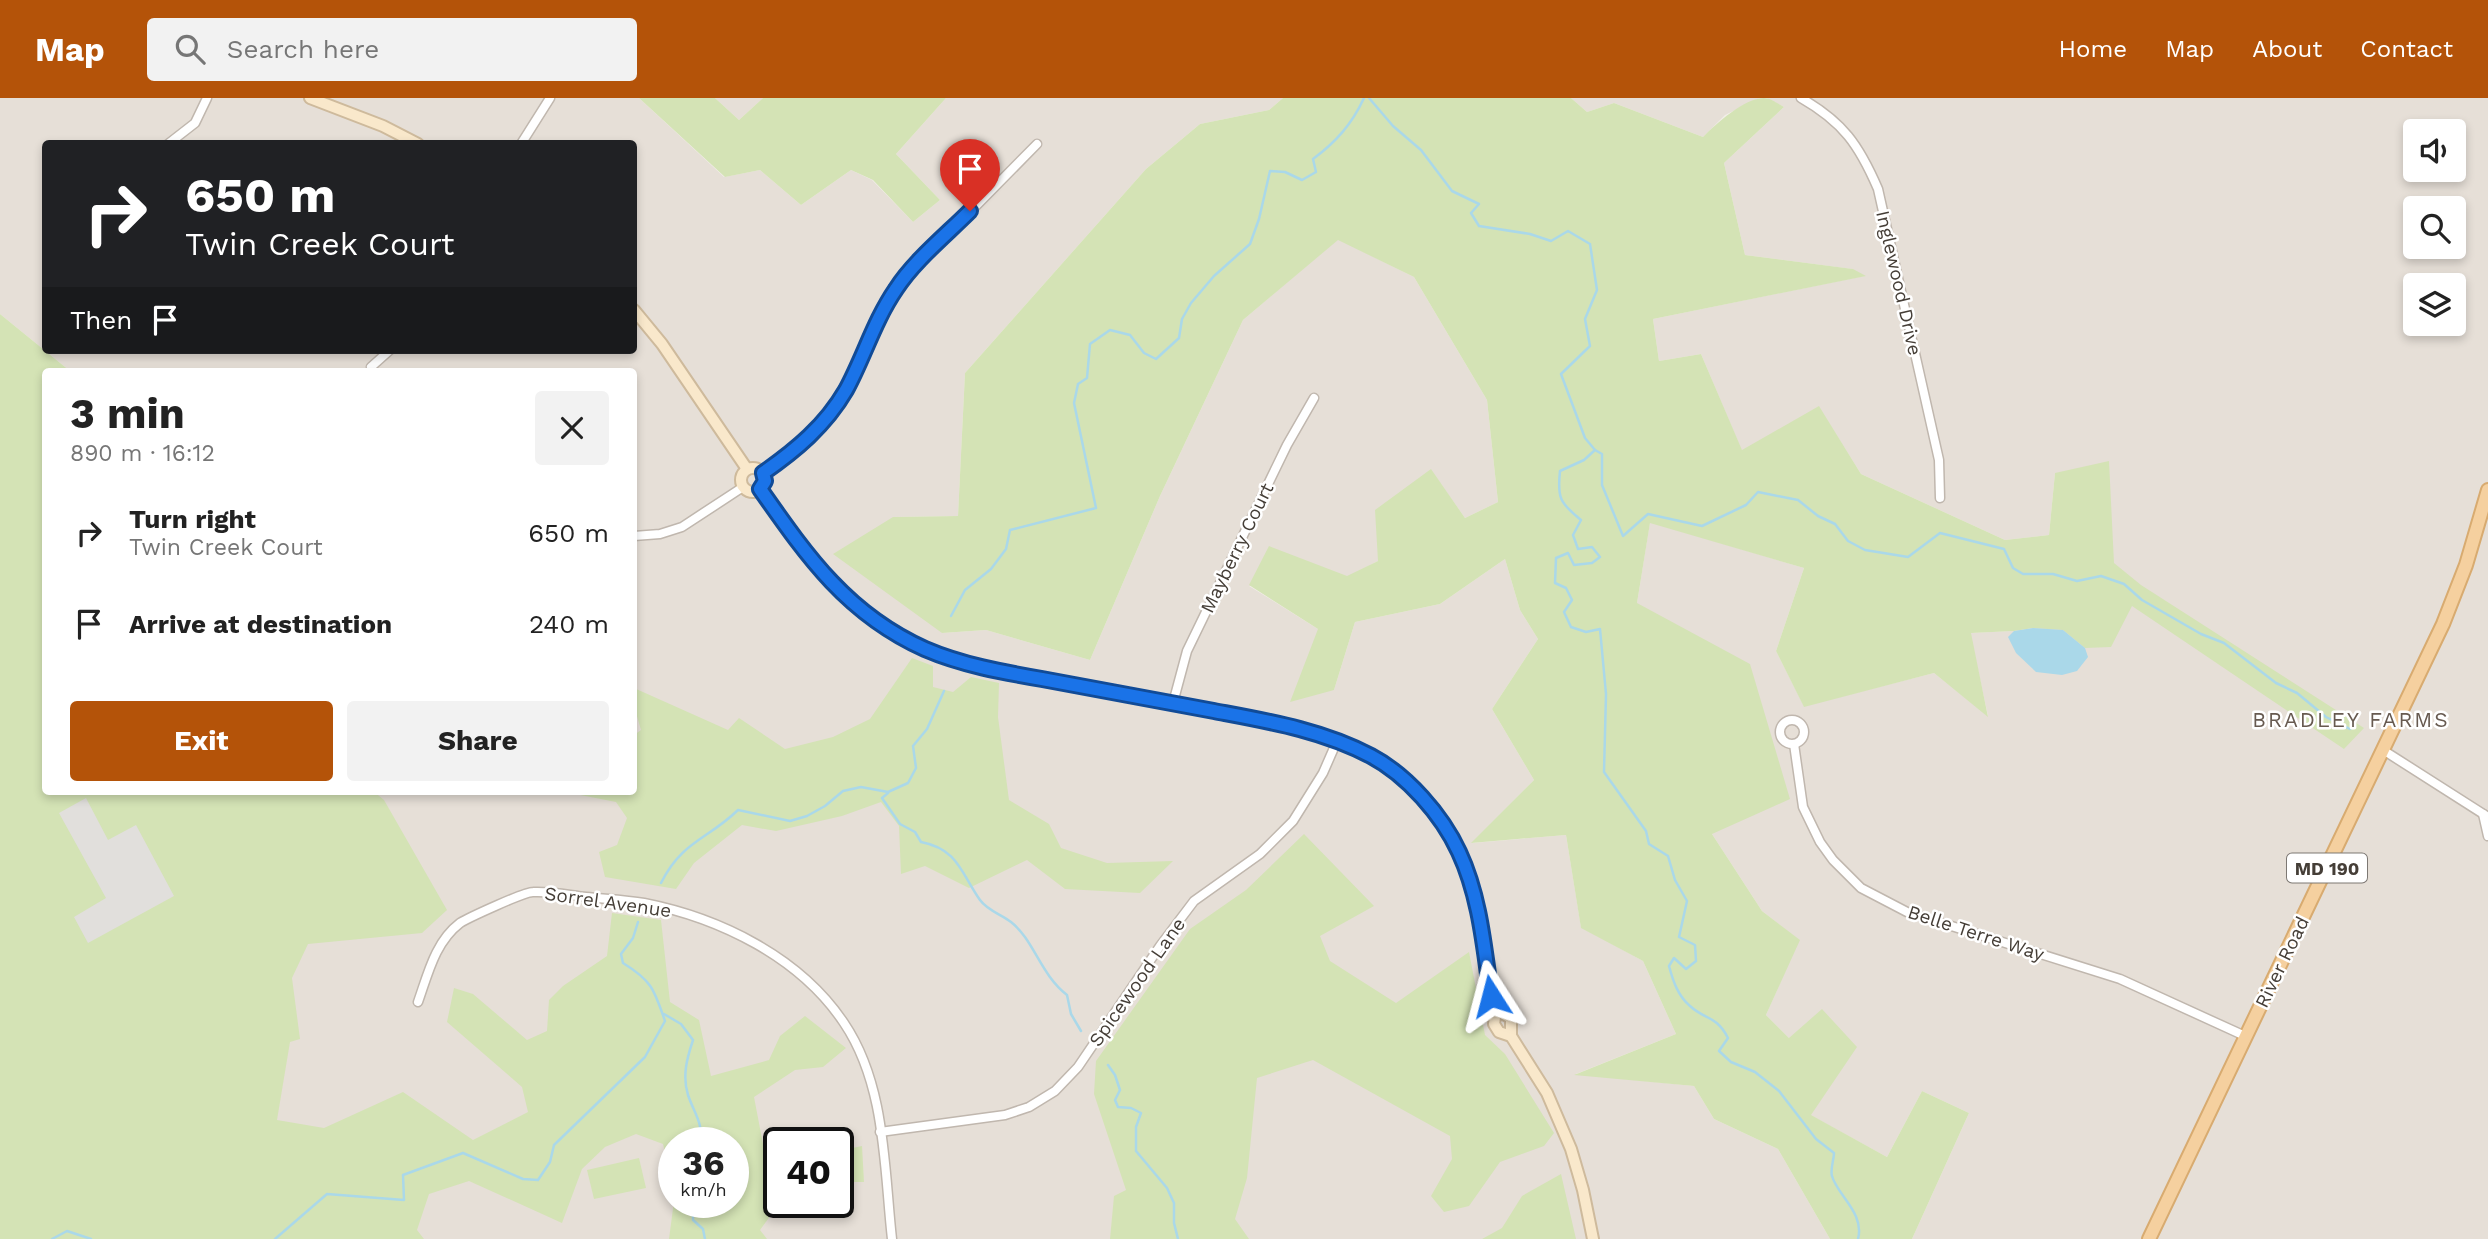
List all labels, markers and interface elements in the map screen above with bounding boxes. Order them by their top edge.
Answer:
search box [147,18,637,81]
text: Map [35,30,105,69]
icon: search [171,30,209,68]
text: Search here [227,34,379,64]
text: Home [2059,35,2127,63]
text: Map [2165,35,2214,63]
text: About [2252,35,2322,63]
text: Contact [2360,35,2453,63]
map controls [2403,119,2466,336]
button: sound [2403,119,2466,182]
pin [940,139,1000,211]
icon: arrive [951,150,989,188]
text: 650 m [185,166,335,224]
icon: right [70,168,161,259]
button: search [2403,196,2466,259]
street label: Inglewood Drive [1871,208,1927,358]
text: Twin Creek Court [185,225,454,263]
button: layers [2403,273,2466,336]
icon: arrive [146,301,184,339]
text: Then [70,305,132,335]
text: 3 min [70,389,185,438]
button: close [535,391,609,465]
text: 890 m · 16:12 [70,440,215,467]
street label: Mayberry Court [1196,479,1278,617]
text: Turn right [129,504,256,534]
icon: right [70,514,108,552]
text: 650 m [528,518,609,548]
text: Twin Creek Court [129,534,323,561]
icon: arrive [70,605,108,643]
text: Arrive at destination [129,609,392,639]
text: 240 m [529,609,609,639]
button: Exit [70,701,333,781]
button: Share [347,701,609,781]
district label: BRADLEY FARMS [2252,707,2450,732]
road number: MD 190 [2287,854,2367,882]
street label: Sorrel Avenue [543,882,673,922]
street label: Belle Terre Way [1905,900,2047,966]
street label: Spicewood Lane [1084,913,1190,1051]
street label: River Road [2250,913,2314,1011]
position arrow [1454,959,1528,1033]
speed limit sign: 40 [763,1127,854,1218]
text: 36 [682,1142,725,1184]
text: km/h [680,1179,727,1200]

